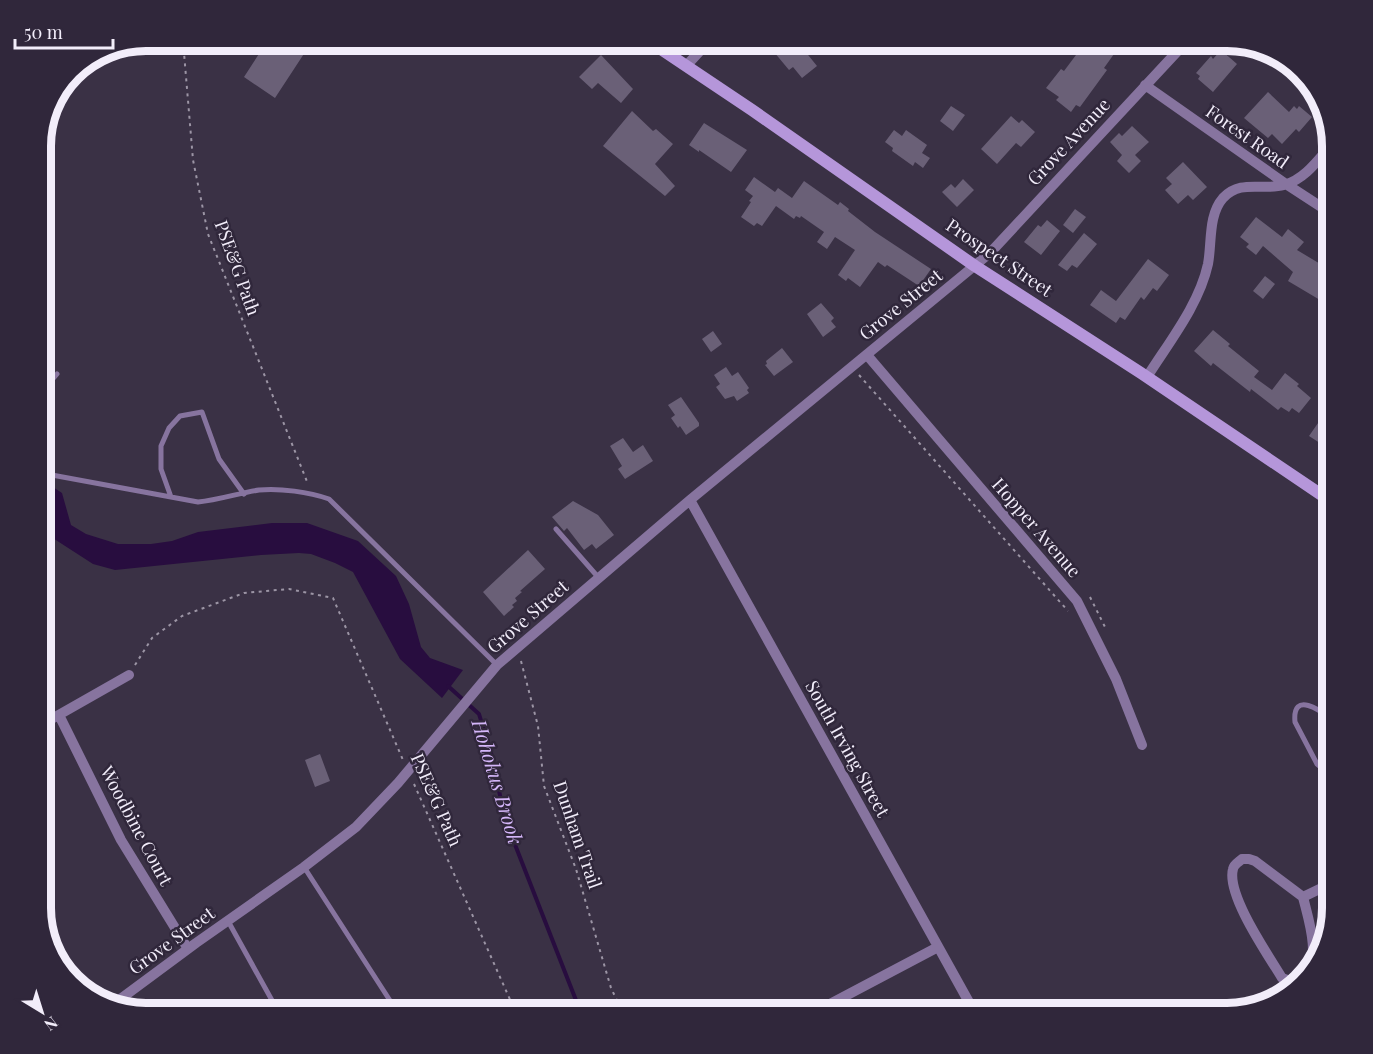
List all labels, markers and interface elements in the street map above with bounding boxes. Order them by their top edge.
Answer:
scale bar [15,12,112,50]
text: 50 m [24,20,63,44]
street label: Grove Avenue [1022,93,1115,190]
street label: Forest Road [1201,99,1294,174]
street label: Prospect Street [942,213,1058,302]
street label: PSE&G Path [210,217,266,319]
street label: Grove Street [854,263,947,345]
street label: Hopper Avenue [987,473,1087,582]
street label: Grove Street [482,574,574,658]
street label: South Irving Street [800,676,896,822]
water label: Hohokus Brook [466,715,530,848]
street label: PSE&G Path [406,749,468,850]
street label: Woodbine Court [95,761,179,890]
street label: Dunham Trail [548,778,608,892]
street label: Grove Street [124,901,220,979]
north arrow [12,982,72,1042]
text: N [40,1012,63,1036]

